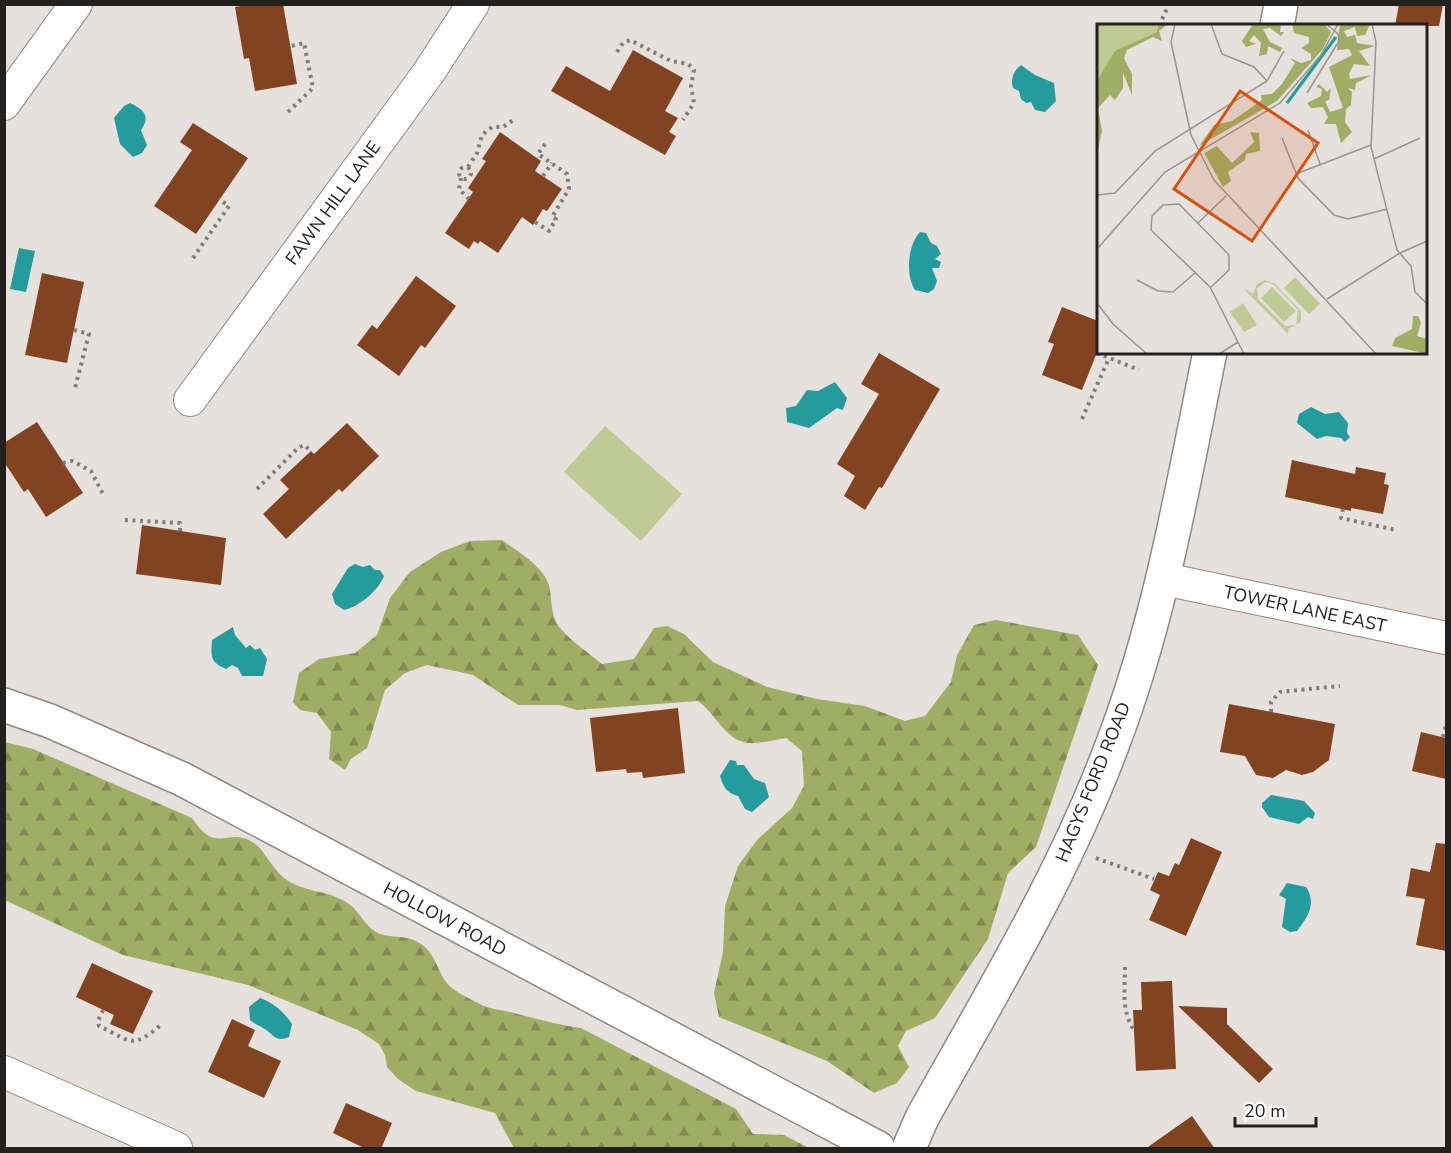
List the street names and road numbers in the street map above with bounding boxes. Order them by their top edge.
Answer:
street label: FAWN HILL LANE [280,136,386,270]
street label: TOWER LANE EAST [1221,580,1389,638]
street label: HAGYS FORD ROAD [1050,698,1136,866]
street label: HOLLOW ROAD [379,876,511,962]

